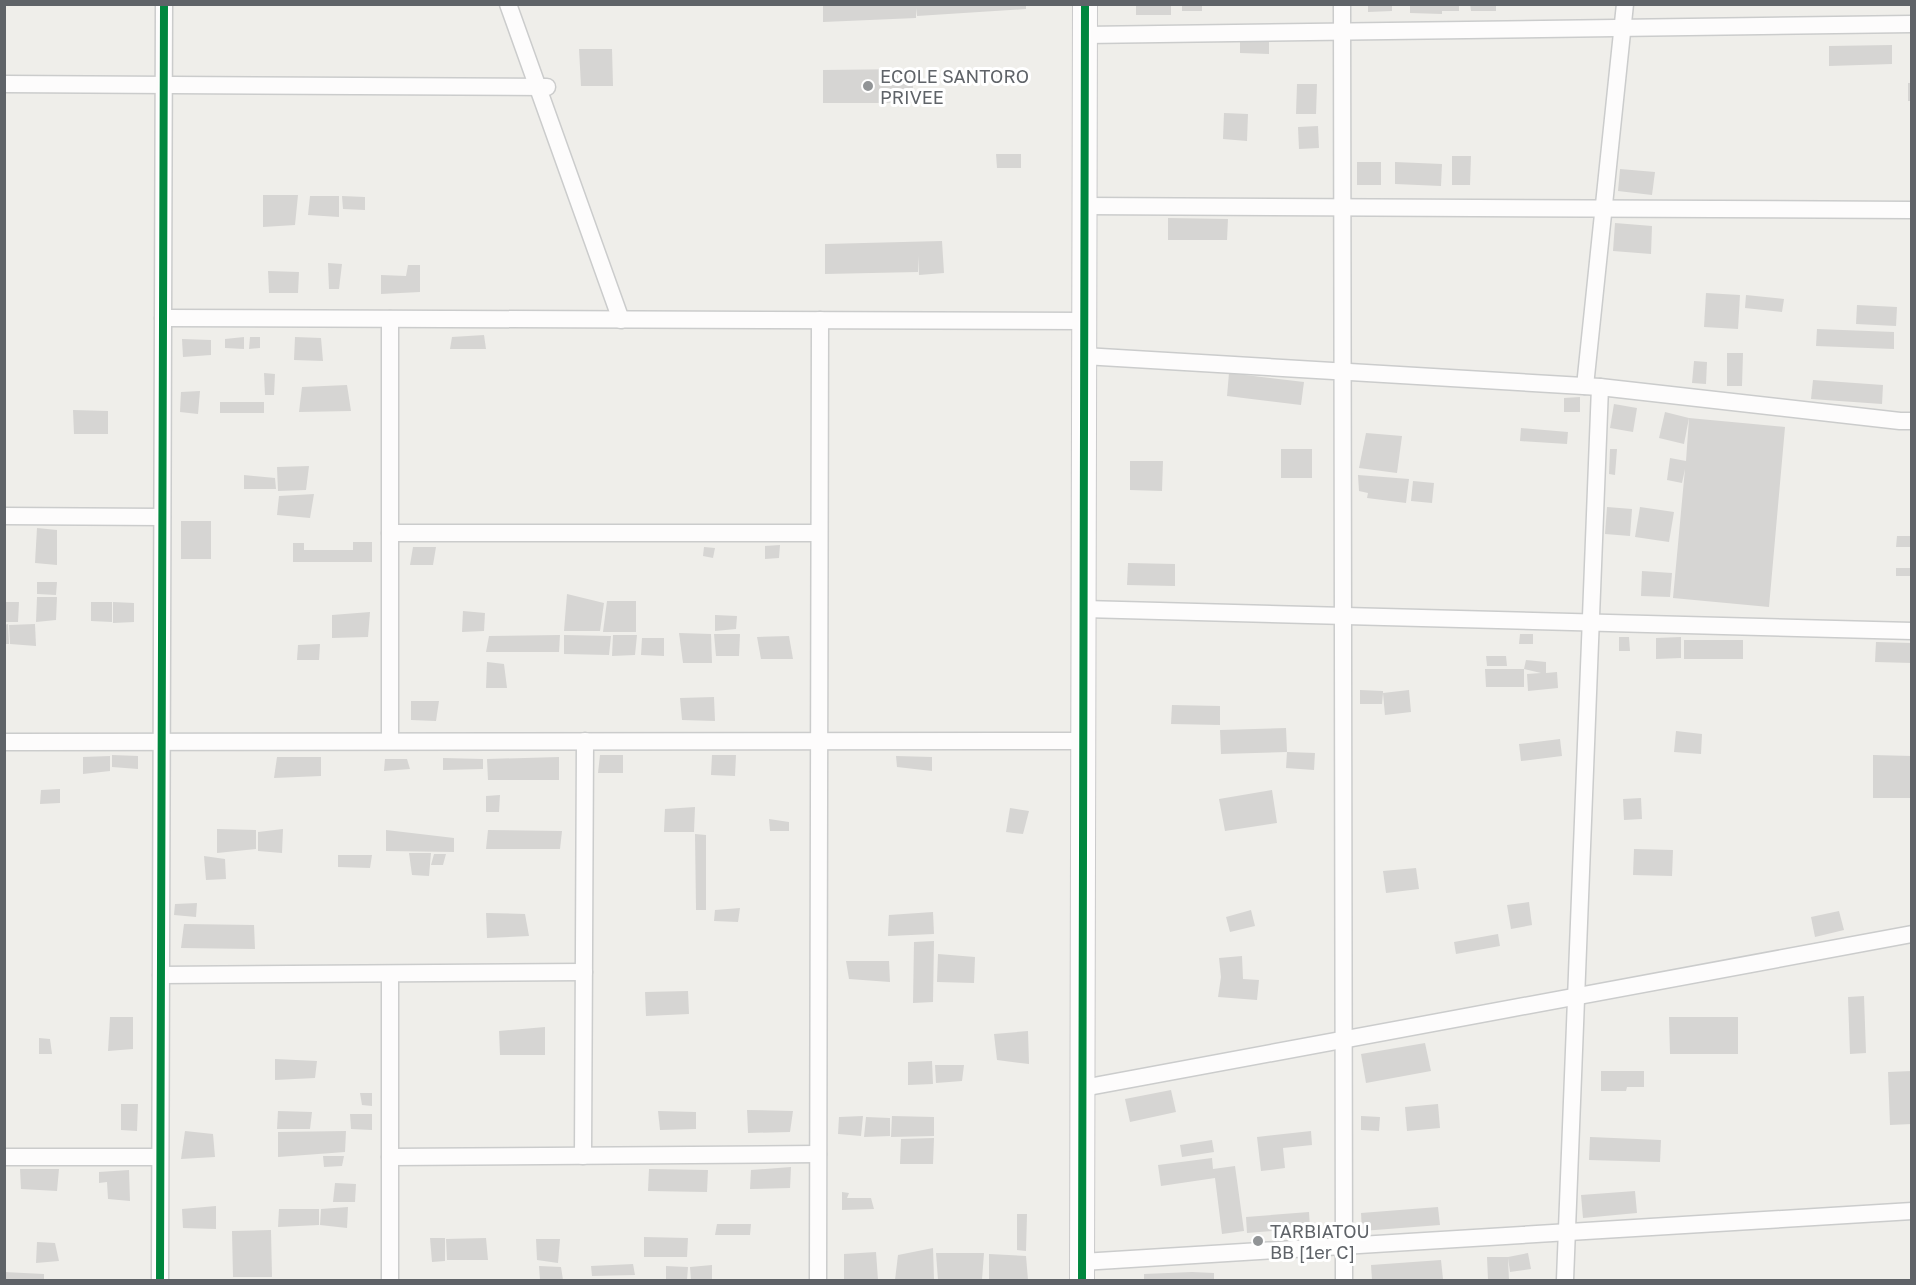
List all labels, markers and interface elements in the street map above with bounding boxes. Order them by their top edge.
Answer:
place label: ECOLE SANTORO PRIVEE [880,65,1029,108]
marker: ECOLE SANTORO PRIVEE [861,79,875,93]
place label: TARBIATOU BB [1er C] [1270,1220,1370,1263]
marker: TARBIATOU BB [1er C] [1251,1234,1265,1248]

